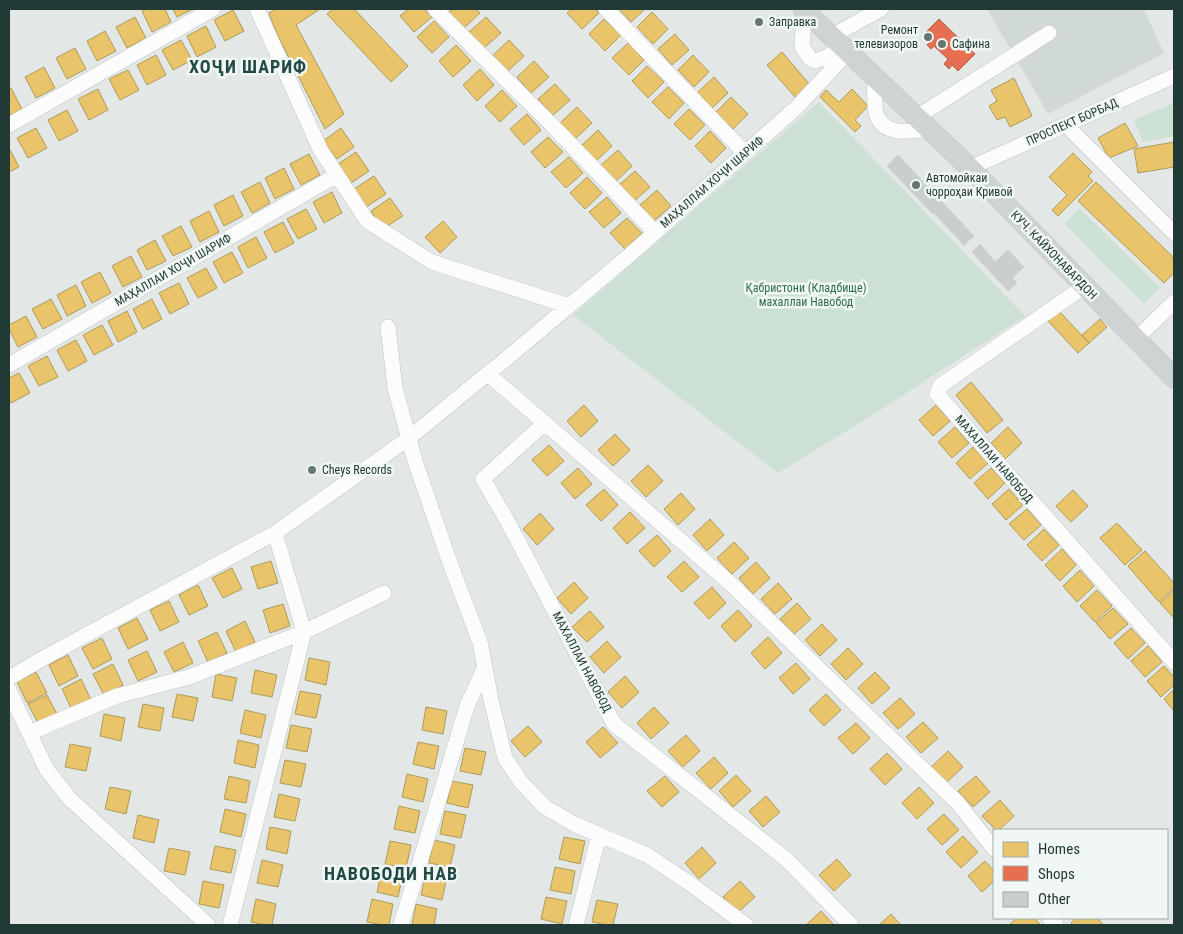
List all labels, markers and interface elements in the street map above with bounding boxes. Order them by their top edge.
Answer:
place label: Заправка [769,15,817,29]
marker: Заправка [753,16,765,28]
place label: Ремонт телевизоров [854,23,918,51]
marker: Ремонт телевизоров [922,31,934,43]
place label: Сафина [952,37,990,51]
marker: Сафина [936,38,948,50]
district label: ХОҶИ ШАРИФ [189,56,307,77]
street label: ПРОСПЕКТ БОРБАД [1024,95,1120,149]
street label: МАҲАЛЛАИ ХОҶИ ШАРИФ [657,133,767,231]
place label: Автомойкаи чорроҳаи Кривой [926,171,1013,199]
marker: Автомойкаи чорроҳаи Кривой [910,179,922,191]
street label: КУЧ. КАЙХОНАВАРДОН [1008,207,1101,302]
street label: МАҲАЛЛАИ ХОҶИ ШАРИФ [112,231,234,309]
park label: Қабристони (Кладбище) махаллаи Навобод [745,281,867,309]
street label: МАХАЛЛАИ НАВОБОД [952,412,1036,506]
place label: Cheys Records [322,463,392,477]
marker: Cheys Records [306,464,318,476]
street label: МАХАЛЛАИ НАВОБОД [550,609,614,715]
legend [993,829,1168,919]
text: Homes [1038,840,1080,858]
district label: НАВОБОДИ НАВ [324,863,458,884]
text: Shops [1038,865,1075,883]
text: Other [1038,890,1071,908]

